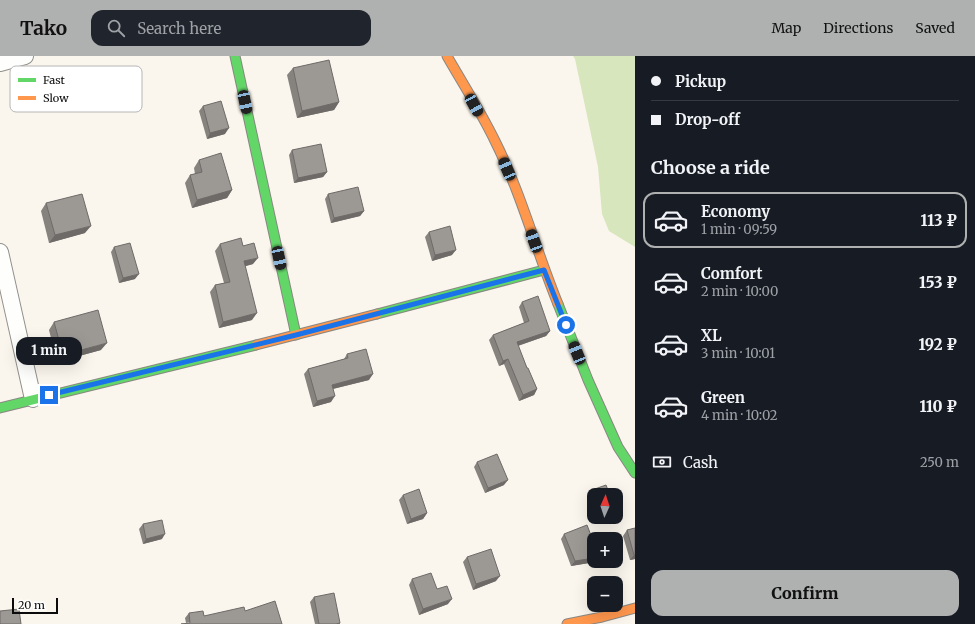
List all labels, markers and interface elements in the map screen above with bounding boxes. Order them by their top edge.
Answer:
search box [91,10,371,46]
text: Tako [20,16,67,40]
icon: search [105,17,127,39]
text: Search here [137,19,221,38]
text: Map [771,19,801,37]
text: Directions [823,19,893,37]
text: Saved [915,19,955,37]
legend [10,66,142,112]
text: Pickup [675,72,726,91]
text: Fast [43,73,66,87]
car [237,89,253,115]
text: Slow [43,91,69,105]
car [463,92,485,118]
text: Drop-off [675,110,740,129]
car [497,156,517,182]
text: Choose a ride [651,156,770,179]
icon: car [653,202,689,238]
text: Economy [701,202,770,221]
text: 113 ₽ [921,211,957,230]
text: 1 min · 09:59 [701,221,777,238]
car [524,228,544,254]
car [271,245,287,271]
icon: car [653,264,689,300]
text: Comfort [701,264,762,283]
text: 153 ₽ [919,273,957,292]
text: 2 min · 10:00 [701,283,778,300]
route start [557,316,575,334]
icon: car [653,326,689,362]
text: XL [701,326,722,345]
text: 192 ₽ [919,335,957,354]
callout: 1 min [16,337,82,365]
car [567,340,587,366]
text: 1 min [31,342,67,359]
text: 3 min · 10:01 [701,345,775,362]
route end [40,386,58,404]
icon: car [653,388,689,424]
text: Green [701,388,745,407]
text: 110 ₽ [919,397,957,416]
text: 4 min · 10:02 [701,407,778,424]
icon: cash [651,451,673,473]
text: Cash [683,453,718,472]
text: 250 m [920,454,959,471]
north arrow [587,488,623,524]
map controls [587,488,623,612]
button: + [587,532,623,568]
button: Confirm [651,570,959,616]
button: − [587,576,623,612]
scale bar [12,596,58,615]
text: 20 m [18,598,45,612]

